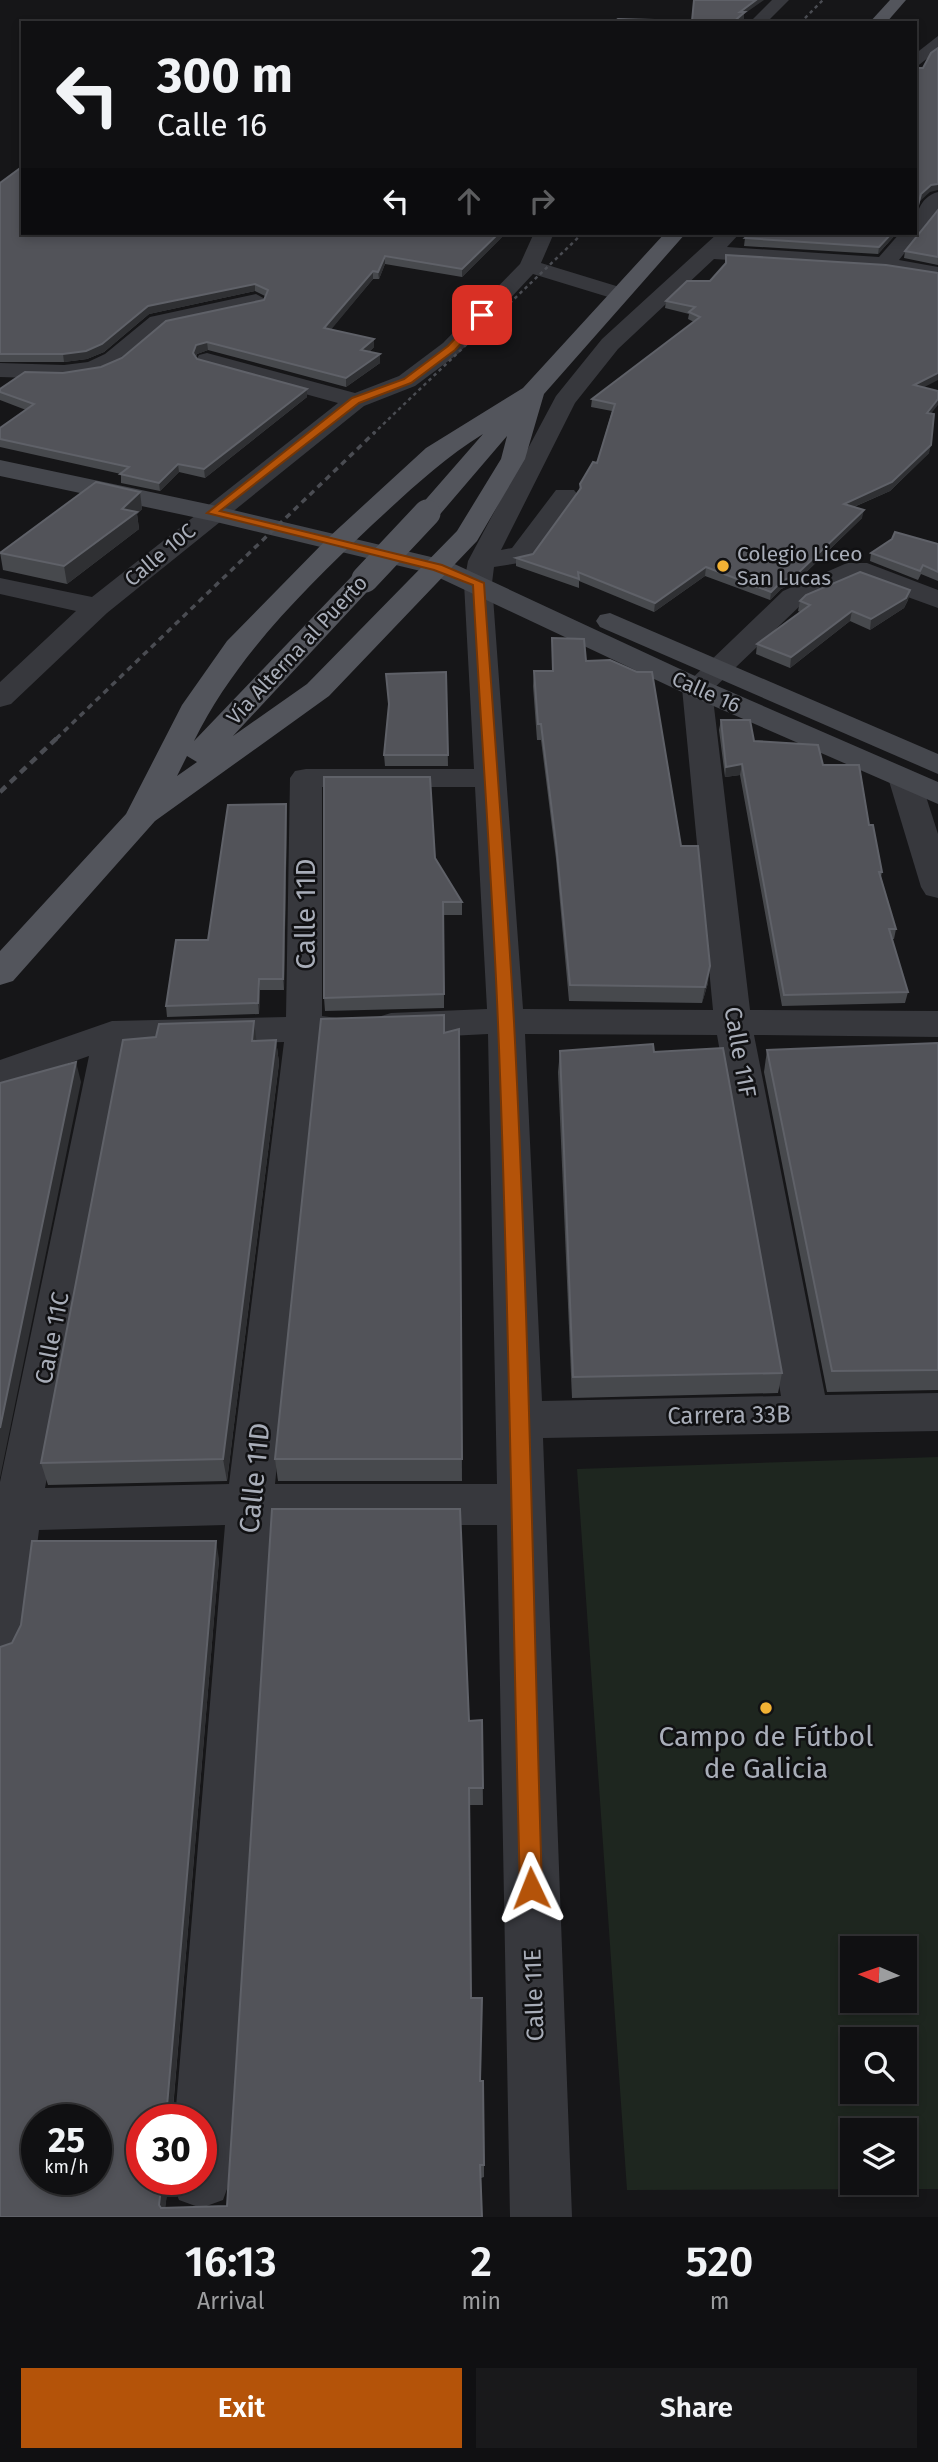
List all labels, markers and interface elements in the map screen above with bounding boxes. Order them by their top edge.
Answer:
text: 300 m [157,46,293,105]
icon: left [42,49,133,140]
text: Calle 16 [157,106,267,144]
icon: left [377,182,415,220]
icon: ahead [450,182,488,220]
icon: right [523,182,561,220]
pin [452,285,512,345]
icon: arrive [463,296,501,334]
street label: Calle 10C [119,518,201,592]
place label: Colegio Liceo San Lucas [737,541,862,591]
marker: Colegio Liceo San Lucas [715,558,731,574]
street label: Vía Alterna al Puerto [221,570,373,730]
street label: Calle 16 [668,665,744,719]
street label: Calle 11D [289,858,322,970]
street label: Calle 11F [718,1004,762,1100]
street label: Calle 11C [29,1290,75,1386]
street label: Carrera 33B [667,1400,791,1430]
street label: Calle 11D [232,1421,277,1535]
marker: Campo de Fútbol de Galicia [758,1700,774,1716]
place label: Campo de Fútbol de Galicia [659,1720,873,1785]
position arrow [494,1851,568,1925]
north arrow [840,1936,917,2012]
map controls [840,1936,917,2195]
street label: Calle 11E [518,1948,550,2042]
button: search [840,2027,917,2104]
speed limit sign: 30 [126,2104,217,2195]
button: layers [840,2118,917,2195]
text: 25 [48,2119,85,2161]
text: km/h [44,2156,89,2178]
text: 16:13 [185,2237,277,2287]
text: 2 [470,2237,492,2287]
text: 520 [686,2237,753,2287]
text: Arrival [197,2287,264,2315]
text: min [461,2287,501,2315]
text: m [710,2287,729,2315]
button: Exit [21,2368,462,2448]
button: Share [476,2368,917,2448]

